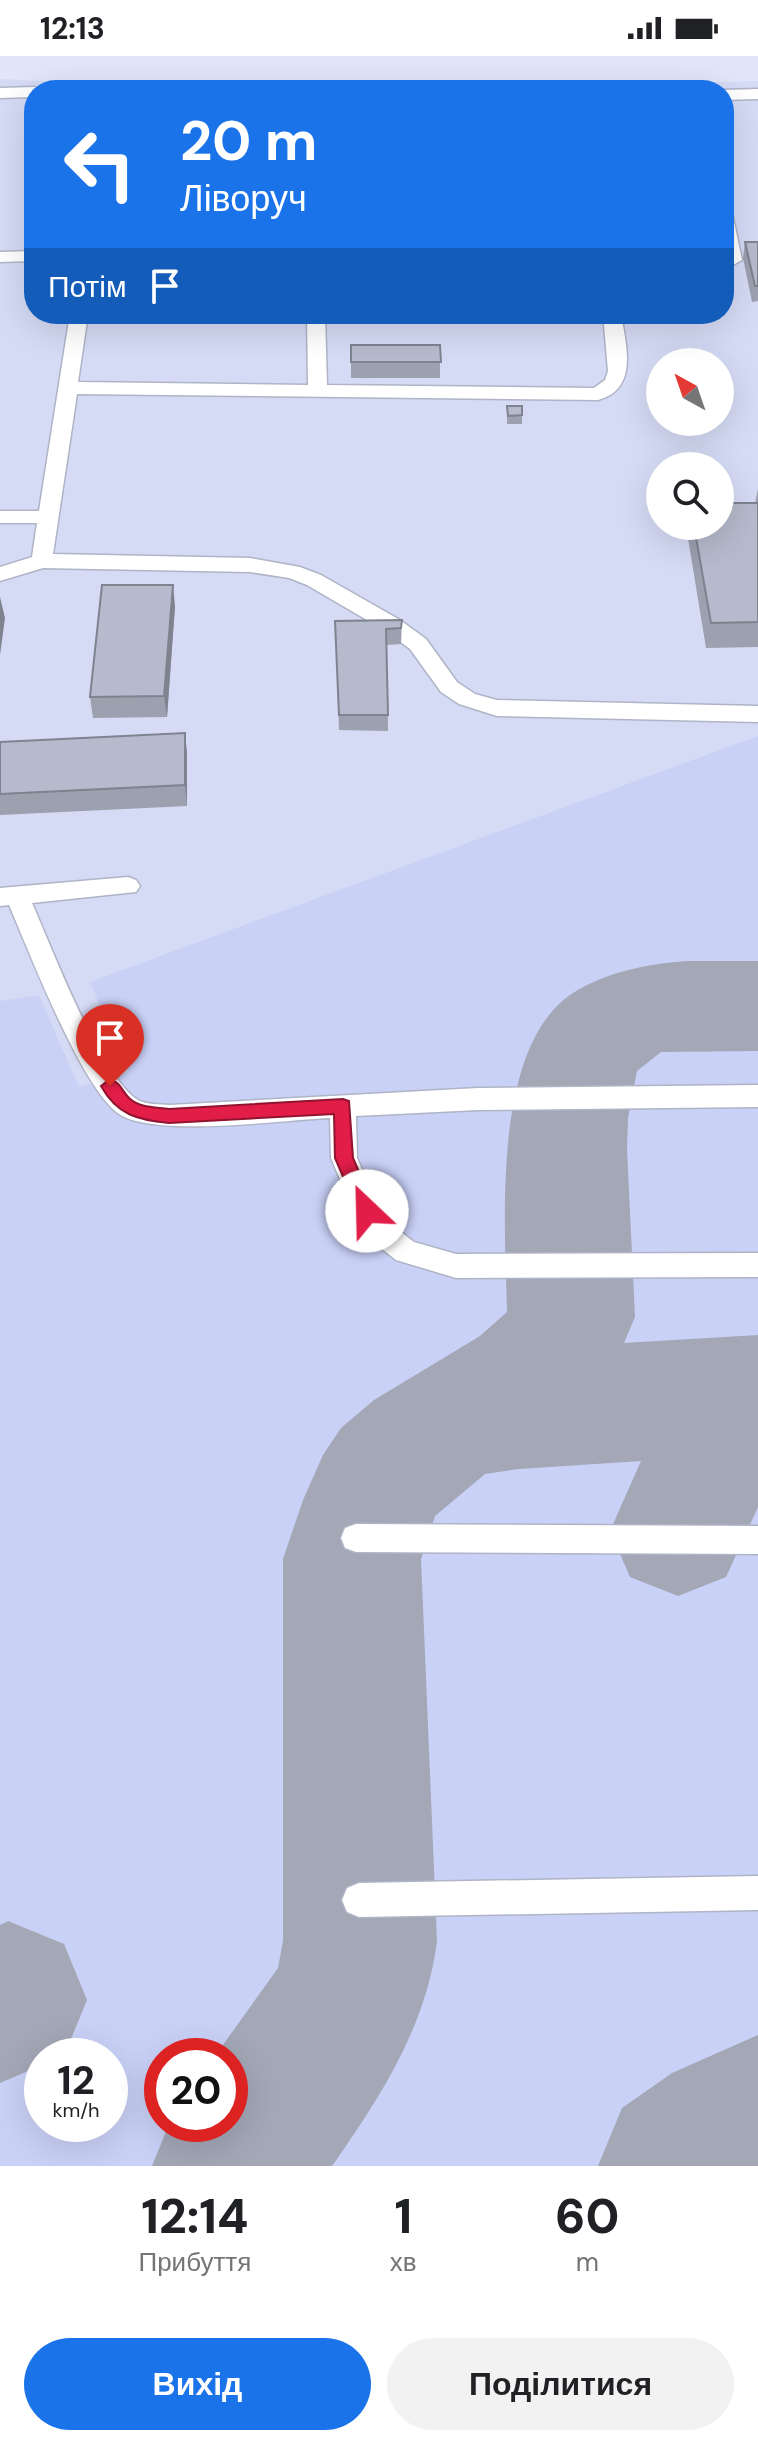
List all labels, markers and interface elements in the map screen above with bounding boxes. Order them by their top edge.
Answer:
text: 12:13 [40,9,105,48]
text: 20 m [180,104,317,177]
icon: left [48,112,152,216]
text: Ліворуч [180,175,307,222]
icon: arrive [143,264,187,308]
text: Потім [48,267,127,306]
north arrow [646,348,734,436]
map controls [646,348,734,540]
button: search [646,452,734,540]
pin [76,1004,144,1086]
icon: arrive [88,1016,132,1060]
position arrow [325,1169,409,1253]
speed limit sign: 20 [144,2038,248,2142]
text: 12 [57,2054,95,2106]
text: km/h [52,2097,100,2123]
text: 12:14 [141,2185,248,2248]
text: 1 [394,2185,412,2248]
text: 60 [555,2185,619,2248]
text: Прибуття [138,2245,251,2279]
text: хв [390,2245,417,2279]
text: m [576,2245,599,2279]
button: Вихід [24,2338,371,2430]
button: Поділитися [387,2338,734,2430]

